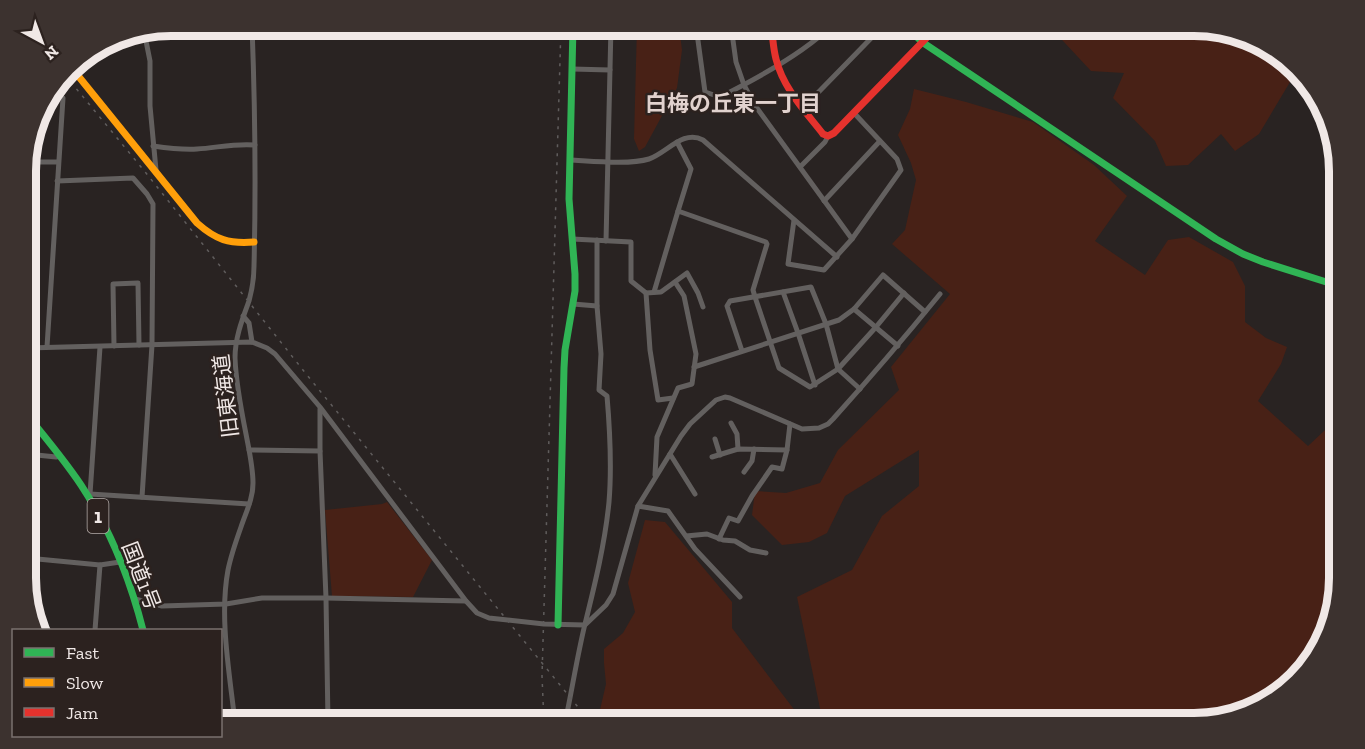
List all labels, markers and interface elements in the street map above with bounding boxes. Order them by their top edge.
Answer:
north arrow [12,12,72,72]
text: N [41,42,62,64]
district label: 白梅の丘東一丁目 [645,90,821,117]
street label: 旧東海道 [208,353,243,439]
road number: 1 [88,499,108,533]
street label: 国道1号 [117,538,166,613]
legend [12,629,222,737]
text: Fast [66,642,99,664]
text: Slow [66,672,103,694]
text: Jam [66,702,98,724]

